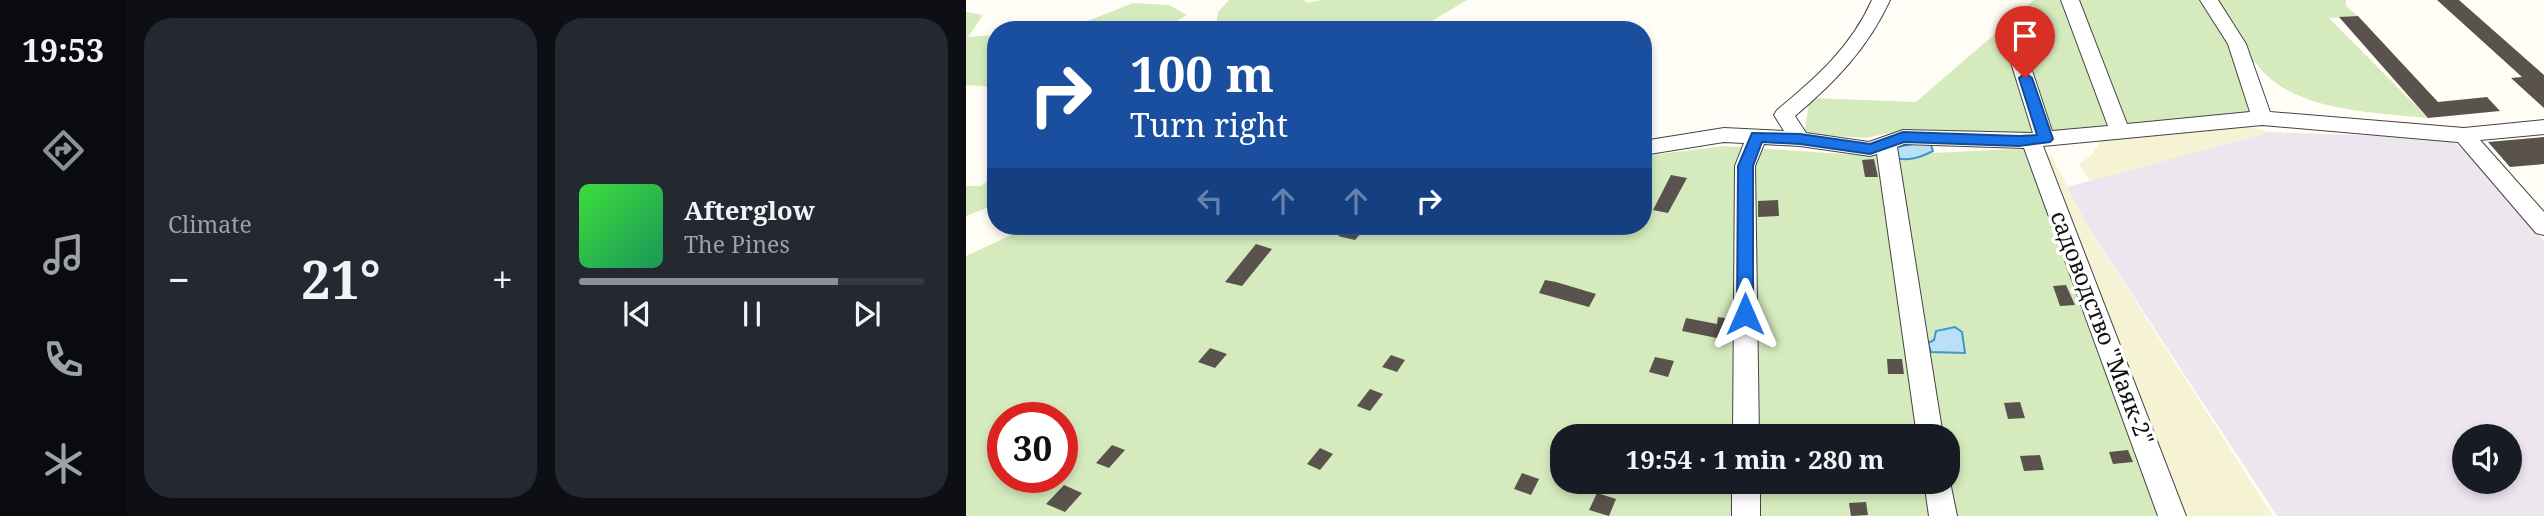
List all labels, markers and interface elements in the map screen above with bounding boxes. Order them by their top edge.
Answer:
pin [1995,6,2055,78]
icon: arrive [2006,17,2044,55]
text: 19:53 [22,28,104,71]
text: 100 m [1130,40,1274,106]
icon: right [1015,49,1106,140]
text: Turn right [1130,103,1288,146]
icon: directions [39,126,88,175]
icon: left [1191,182,1229,220]
icon: ahead [1264,182,1302,220]
icon: ahead [1337,182,1375,220]
icon: right [1410,182,1448,220]
text: Afterglow [684,192,815,228]
street label: садоводство "Маяк-2" [2044,206,2162,449]
text: Climate [168,208,252,240]
text: The Pines [684,228,790,260]
icon: music [39,230,88,279]
text: 21° [301,243,381,314]
text: − [168,253,190,305]
text: + [492,253,513,305]
position arrow [1708,277,1782,351]
icon: previous [618,295,656,333]
icon: pause [733,295,771,333]
icon: next [848,295,886,333]
icon: phone [39,335,88,384]
speed limit sign: 30 [987,402,1078,493]
map controls [2452,424,2522,494]
button: sound [2452,424,2522,494]
icon: climate [39,439,88,488]
text: 19:54 · 1 min · 280 m [1625,441,1885,477]

